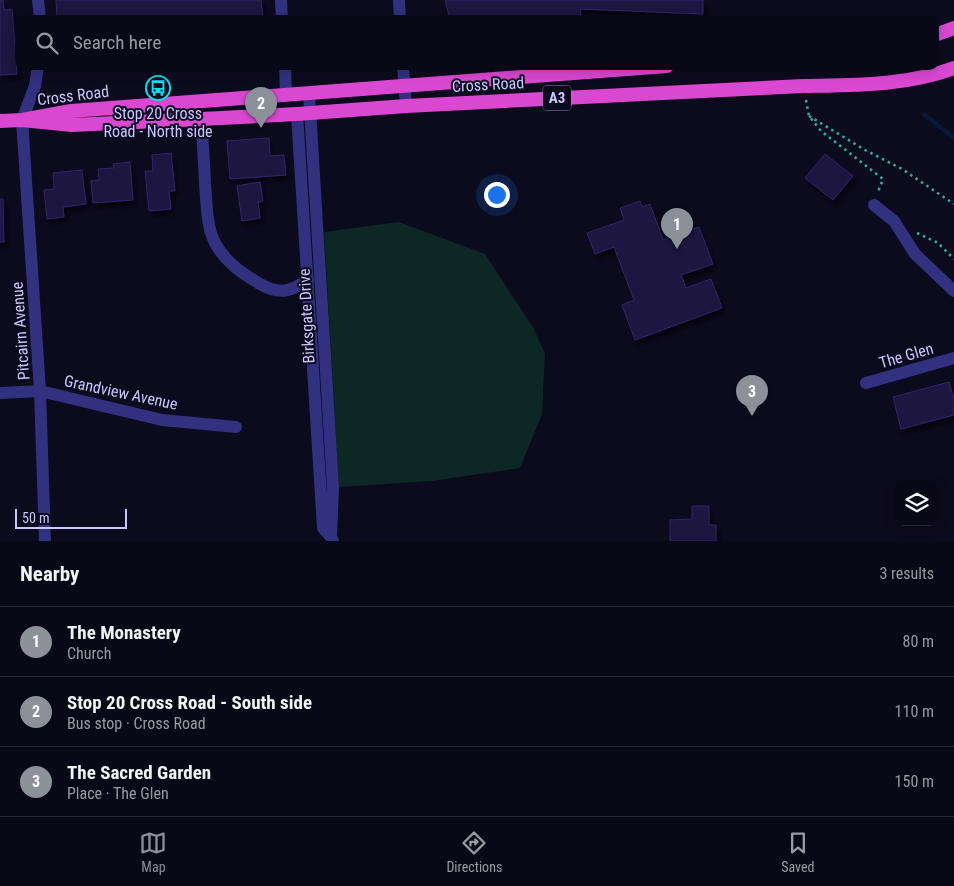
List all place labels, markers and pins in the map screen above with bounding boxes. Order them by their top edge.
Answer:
bus stop icon: Stop 20 Cross Road - North side [145,75,171,101]
pin: 2 [245,87,277,128]
place label: Stop 20 Cross Road - North side [103,104,213,141]
pin: 1 [661,208,693,249]
pin: 3 [736,375,768,416]

